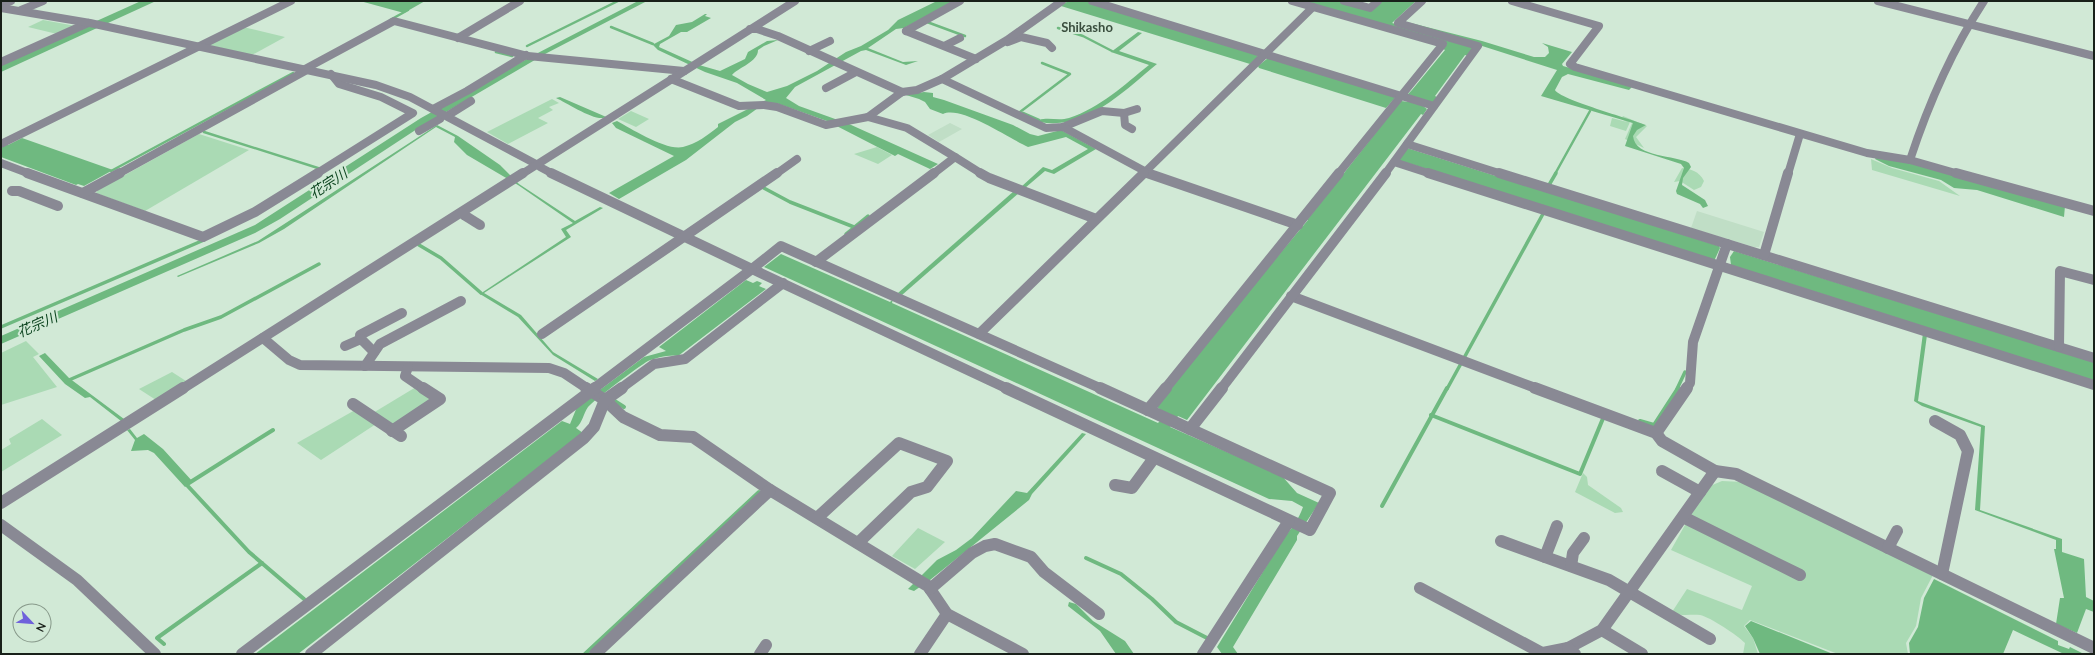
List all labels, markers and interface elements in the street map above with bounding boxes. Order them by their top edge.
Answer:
district label: Shikasho [1061,19,1113,35]
water label: 花宗川 [306,163,352,202]
water label: 花宗川 [14,307,61,340]
north arrow [12,603,52,643]
text: N [34,621,49,634]

